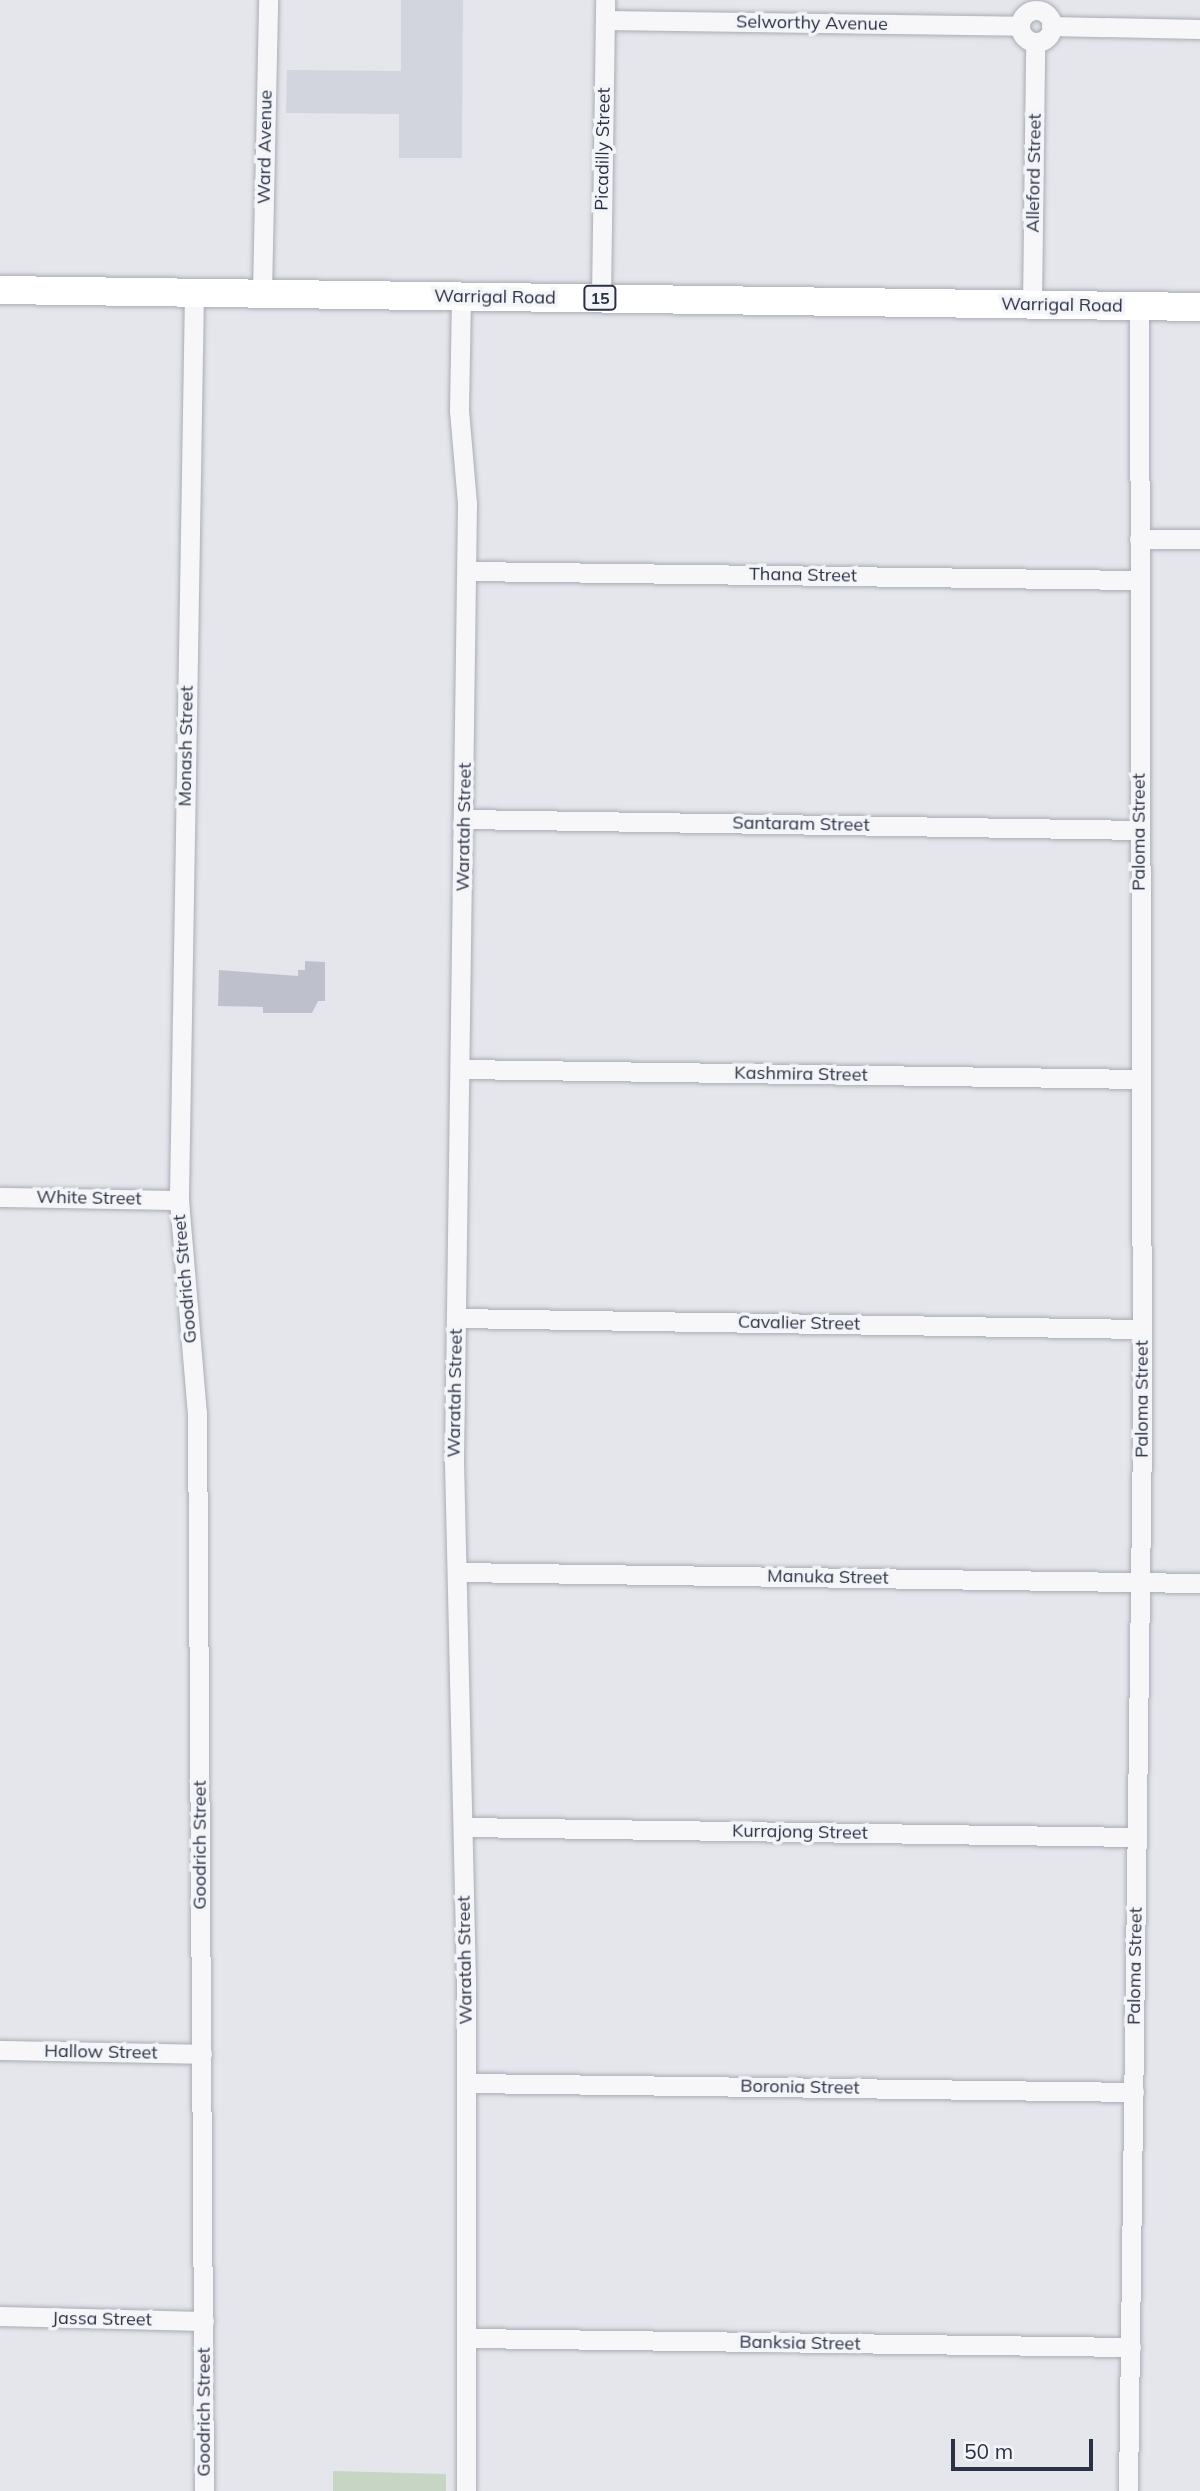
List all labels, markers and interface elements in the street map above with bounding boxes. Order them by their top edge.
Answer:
street label: Selworthy Avenue [736,11,888,35]
street label: Picadilly Street [591,87,615,211]
street label: Ward Avenue [253,90,277,204]
street label: Alleford Street [1022,113,1046,233]
street label: Warrigal Road [434,285,556,309]
road number: 15 [582,286,618,310]
street label: Warrigal Road [1001,293,1123,317]
street label: Thana Street [749,563,857,587]
street label: Monash Street [174,685,198,807]
street label: Waratah Street [452,762,476,892]
street label: Paloma Street [1128,773,1150,891]
street label: Santaram Street [732,812,870,836]
street label: Kashmira Street [734,1062,868,1086]
street label: White Street [36,1186,142,1210]
street label: Goodrich Street [169,1214,201,1344]
street label: Cavalier Street [738,1311,860,1335]
street label: Waratah Street [443,1328,467,1458]
street label: Paloma Street [1131,1340,1153,1458]
street label: Manuka Street [767,1565,889,1589]
street label: Goodrich Street [189,1780,211,1910]
street label: Kurrajong Street [732,1820,868,1844]
street label: Waratah Street [453,1895,477,2025]
street label: Paloma Street [1123,1907,1147,2025]
street label: Hallow Street [44,2040,158,2064]
street label: Boronia Street [740,2075,860,2099]
street label: Jassa Street [52,2307,152,2331]
street label: Banksia Street [739,2331,861,2355]
street label: Goodrich Street [193,2347,215,2477]
scale bar [955,2424,1097,2468]
text: 50 m [964,2438,1013,2464]

